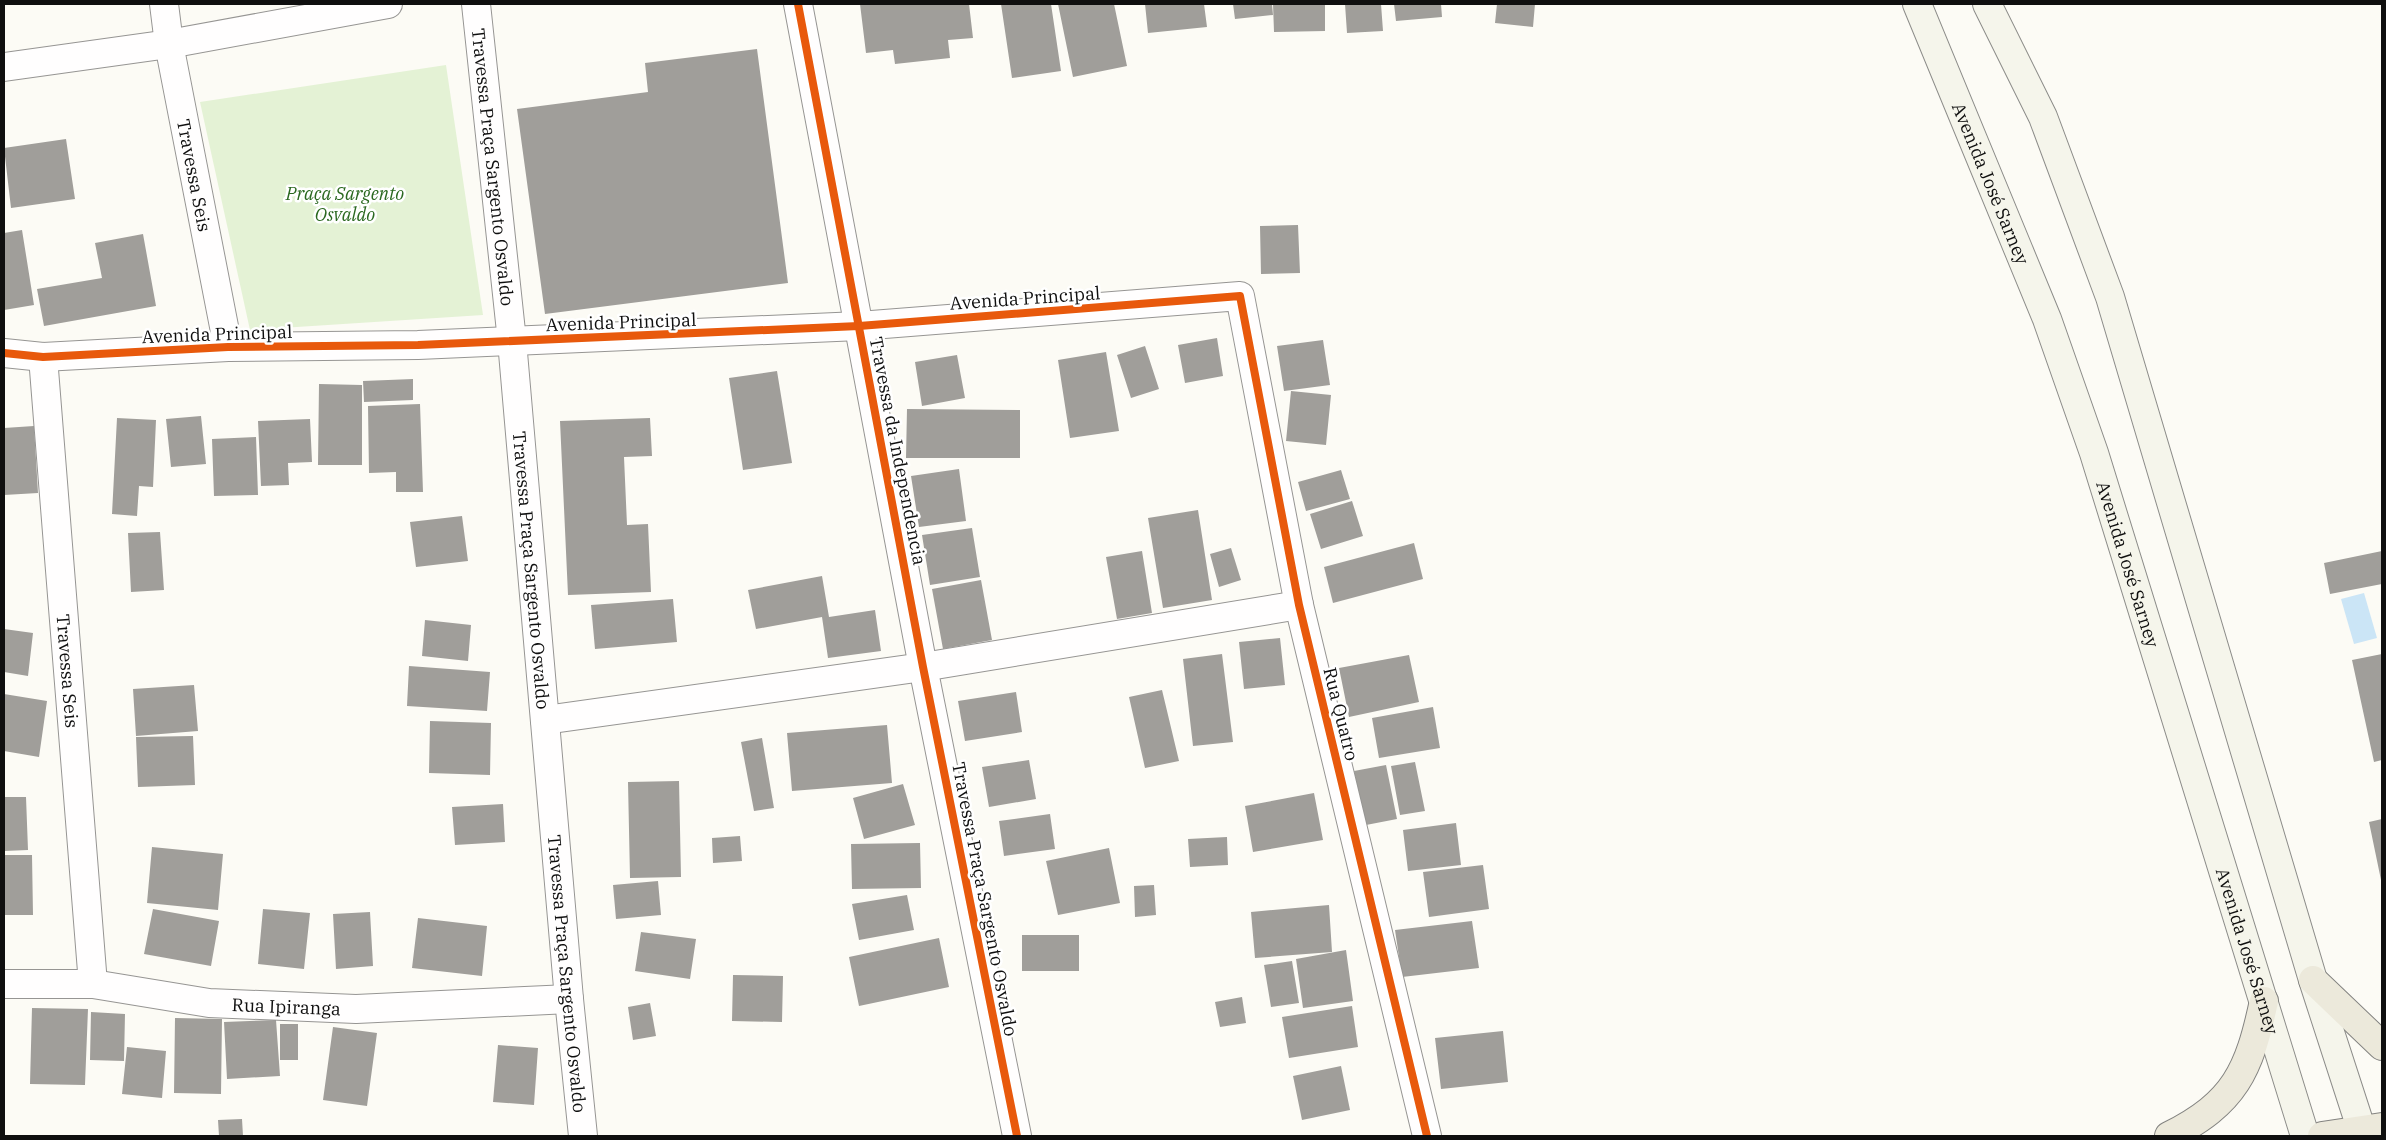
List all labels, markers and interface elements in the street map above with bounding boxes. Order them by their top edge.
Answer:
street label: Travessa Praça Sargento Osvaldo [467,27,520,307]
street label: Avenida José Sarney [1947,99,2035,268]
street label: Travessa Seis [172,117,217,234]
park label: Praça Sargento Osvaldo [285,182,404,226]
street label: Avenida Principal [949,281,1101,315]
street label: Avenida Principal [545,308,697,336]
street label: Avenida Principal [141,320,293,348]
street label: Travessa da Independencia [865,335,931,567]
street label: Travessa Praça Sargento Osvaldo [508,430,555,710]
street label: Avenida José Sarney [2092,478,2165,650]
street label: Travessa Seis [52,613,84,729]
street label: Rua Quatro [1318,665,1364,763]
street label: Travessa Praça Sargento Osvaldo [947,760,1023,1038]
street label: Travessa Praça Sargento Osvaldo [543,834,592,1114]
street label: Avenida José Sarney [2211,865,2284,1037]
street label: Rua Ipiranga [231,992,342,1020]

